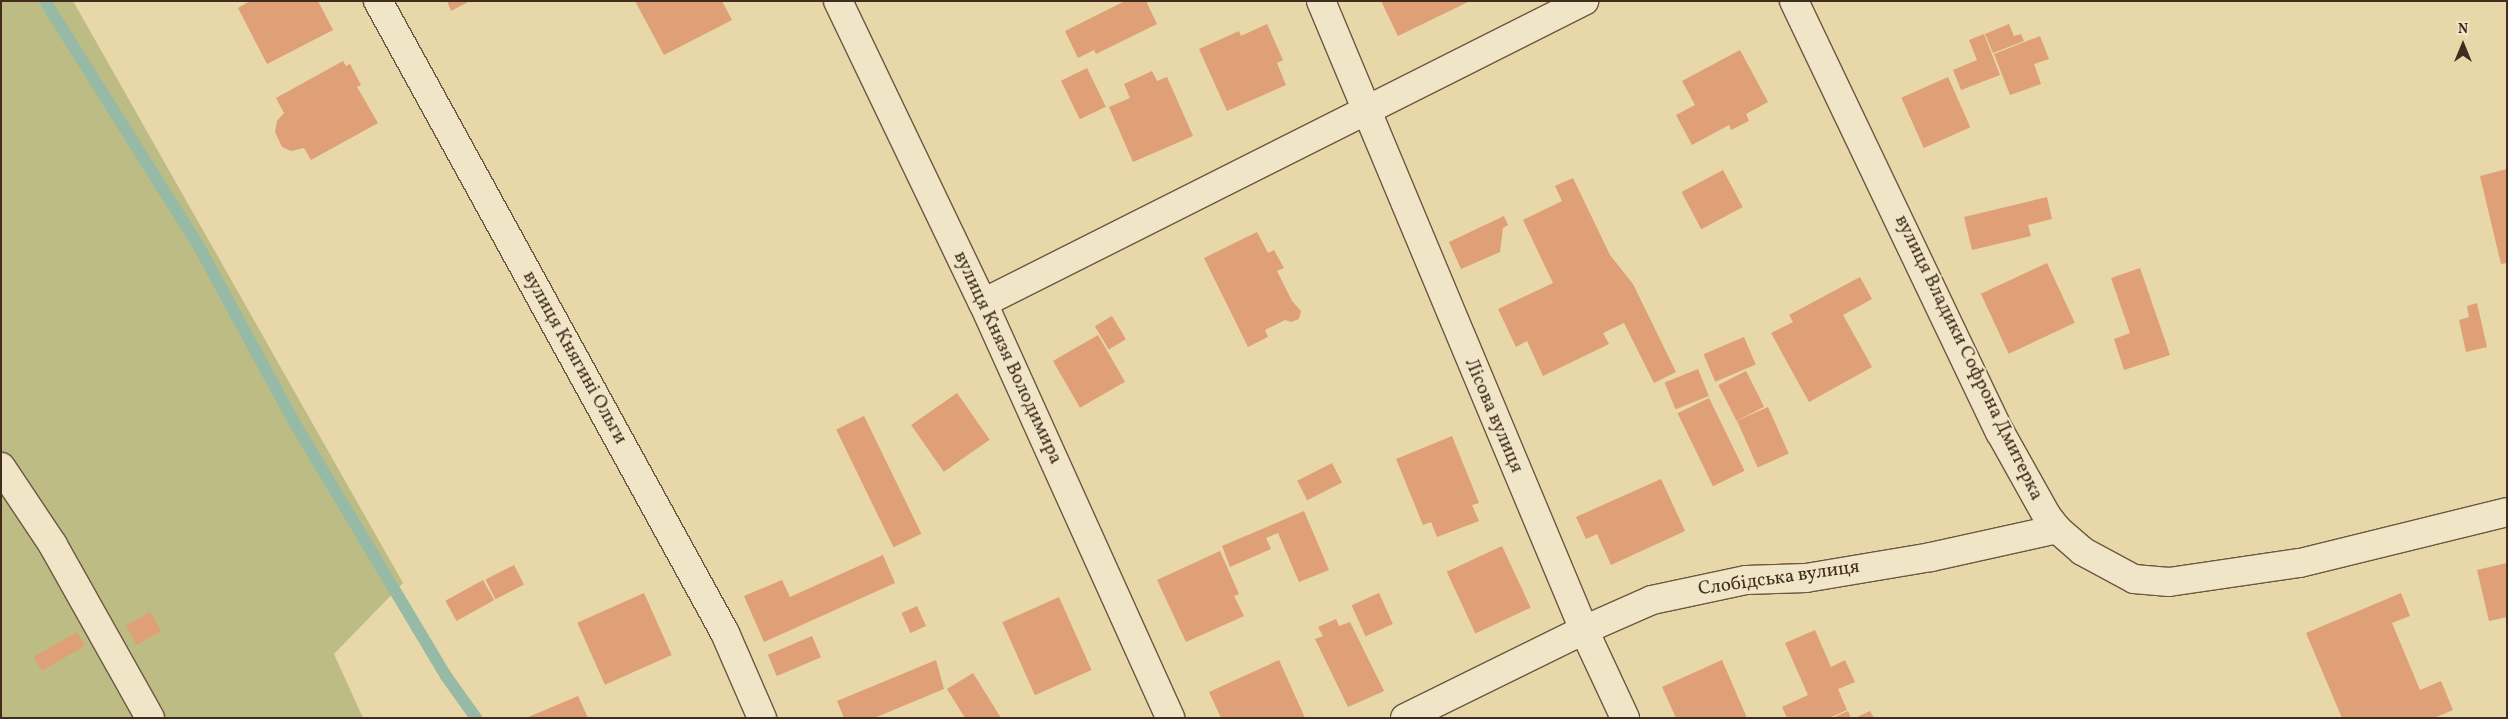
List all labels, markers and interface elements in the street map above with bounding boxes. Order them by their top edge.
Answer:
north arrow [2438,20,2488,70]
text: N [2458,20,2468,39]
street label: вулиця Владики Софрона Дмитерка [1889,212,2047,504]
street label: вулиця Князя Володимира [948,248,1066,468]
street label: вулиця Княгині Ольги [517,267,631,449]
street label: Лісова вулиця [1459,355,1527,477]
street label: Слобідська вулиця [1697,556,1861,602]

